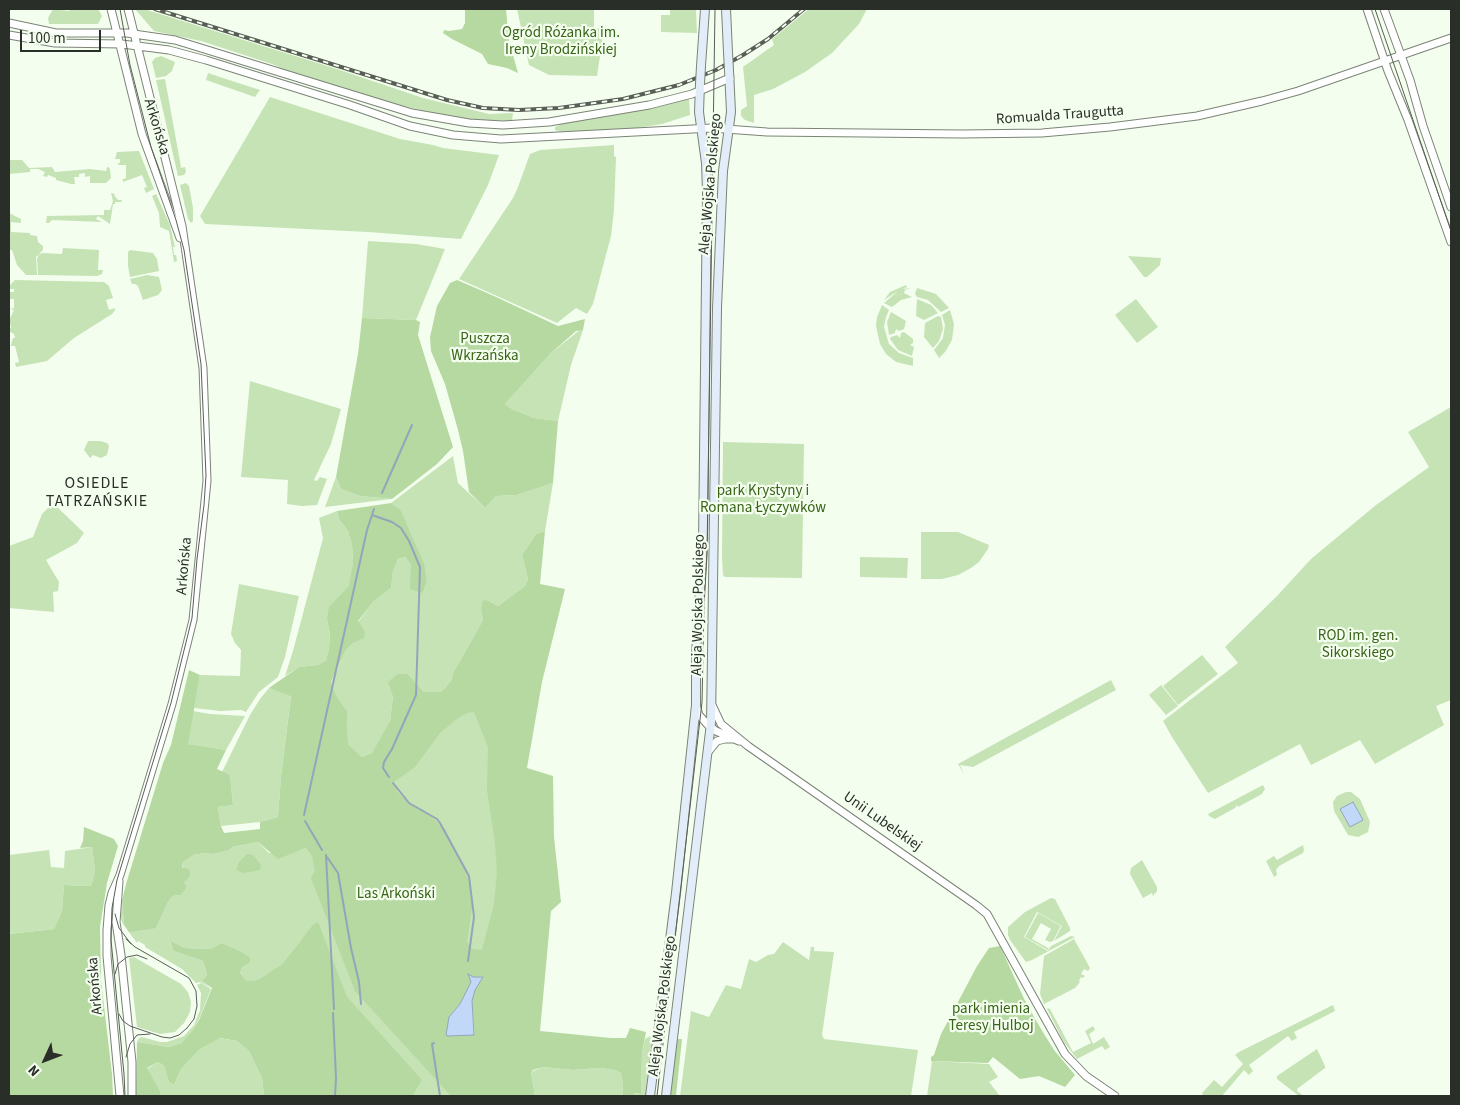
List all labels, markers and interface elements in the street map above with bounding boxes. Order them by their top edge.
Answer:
scale bar [22,20,104,52]
park label: Ogród Różanka im. Ireny Brodzińskiej [502,25,620,60]
text: 100 m [28,28,66,49]
street label: Arkońska [139,97,173,157]
street label: Romualda Traugutta [995,103,1125,129]
street label: Aleja Wojska Polskiego [696,113,726,255]
park label: Puszcza Wkrzańska [451,331,519,366]
district label: OSIEDLE TATRZAŃSKIE [44,474,150,512]
park label: park Krystyny i Romana Łyczywków [700,483,826,518]
street label: Aleja Wojska Polskiego [689,534,709,676]
street label: Arkońska [174,536,196,596]
park label: ROD im. gen. Sikorskiego [1318,628,1398,663]
street label: Unii Lubelskiej [839,788,925,856]
park label: Las Arkoński [357,886,435,904]
street label: Aleja Wojska Polskiego [645,935,681,1077]
street label: Arkońska [85,956,107,1016]
park label: park imienia Teresy Hulboj [948,1001,1034,1036]
north arrow [20,1035,70,1085]
text: N [24,1060,45,1080]

